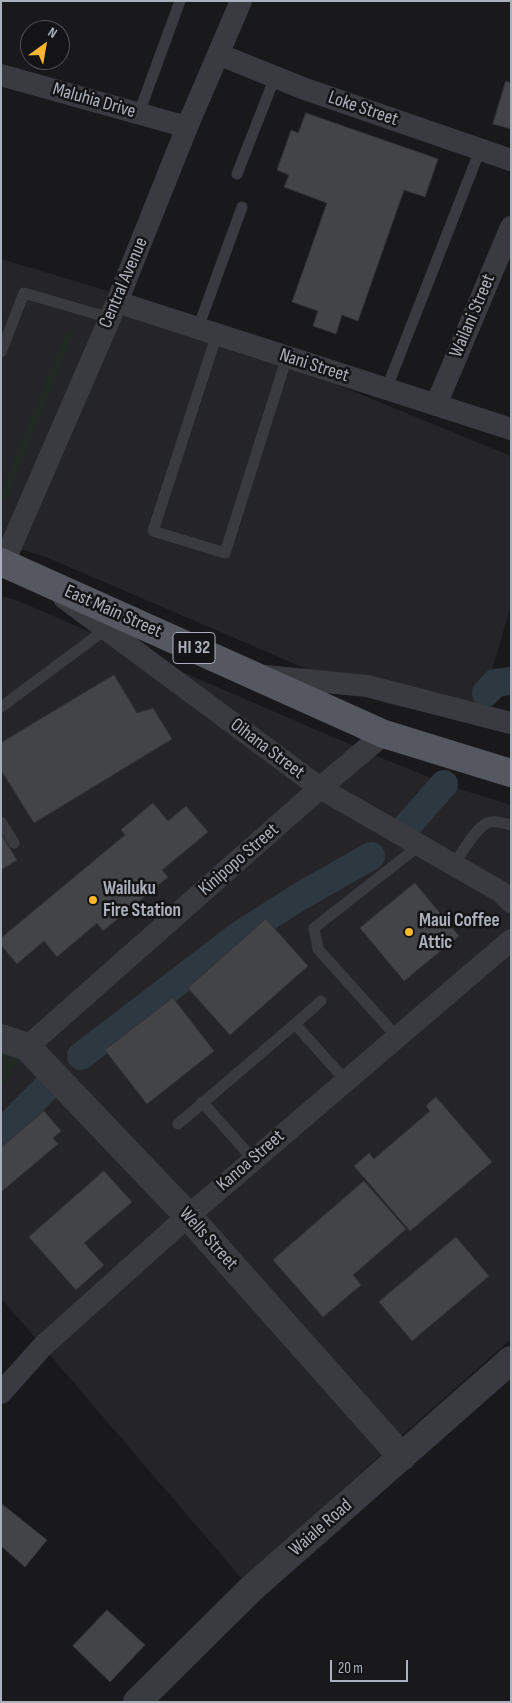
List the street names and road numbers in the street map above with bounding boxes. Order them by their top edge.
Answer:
street label: Maluhia Drive [50,78,138,124]
street label: Loke Street [325,86,401,132]
street label: Central Avenue [95,234,153,332]
street label: Wailani Street [445,271,501,361]
street label: Nani Street [276,344,352,388]
street label: East Main Street [61,580,165,644]
road number: HI 32 [173,632,215,664]
street label: Oihana Street [225,714,309,784]
street label: Kinipopo Street [194,819,284,901]
street label: Kanoa Street [212,1125,290,1197]
street label: Wells Street [174,1203,242,1275]
street label: Waiale Road [285,1495,357,1561]

